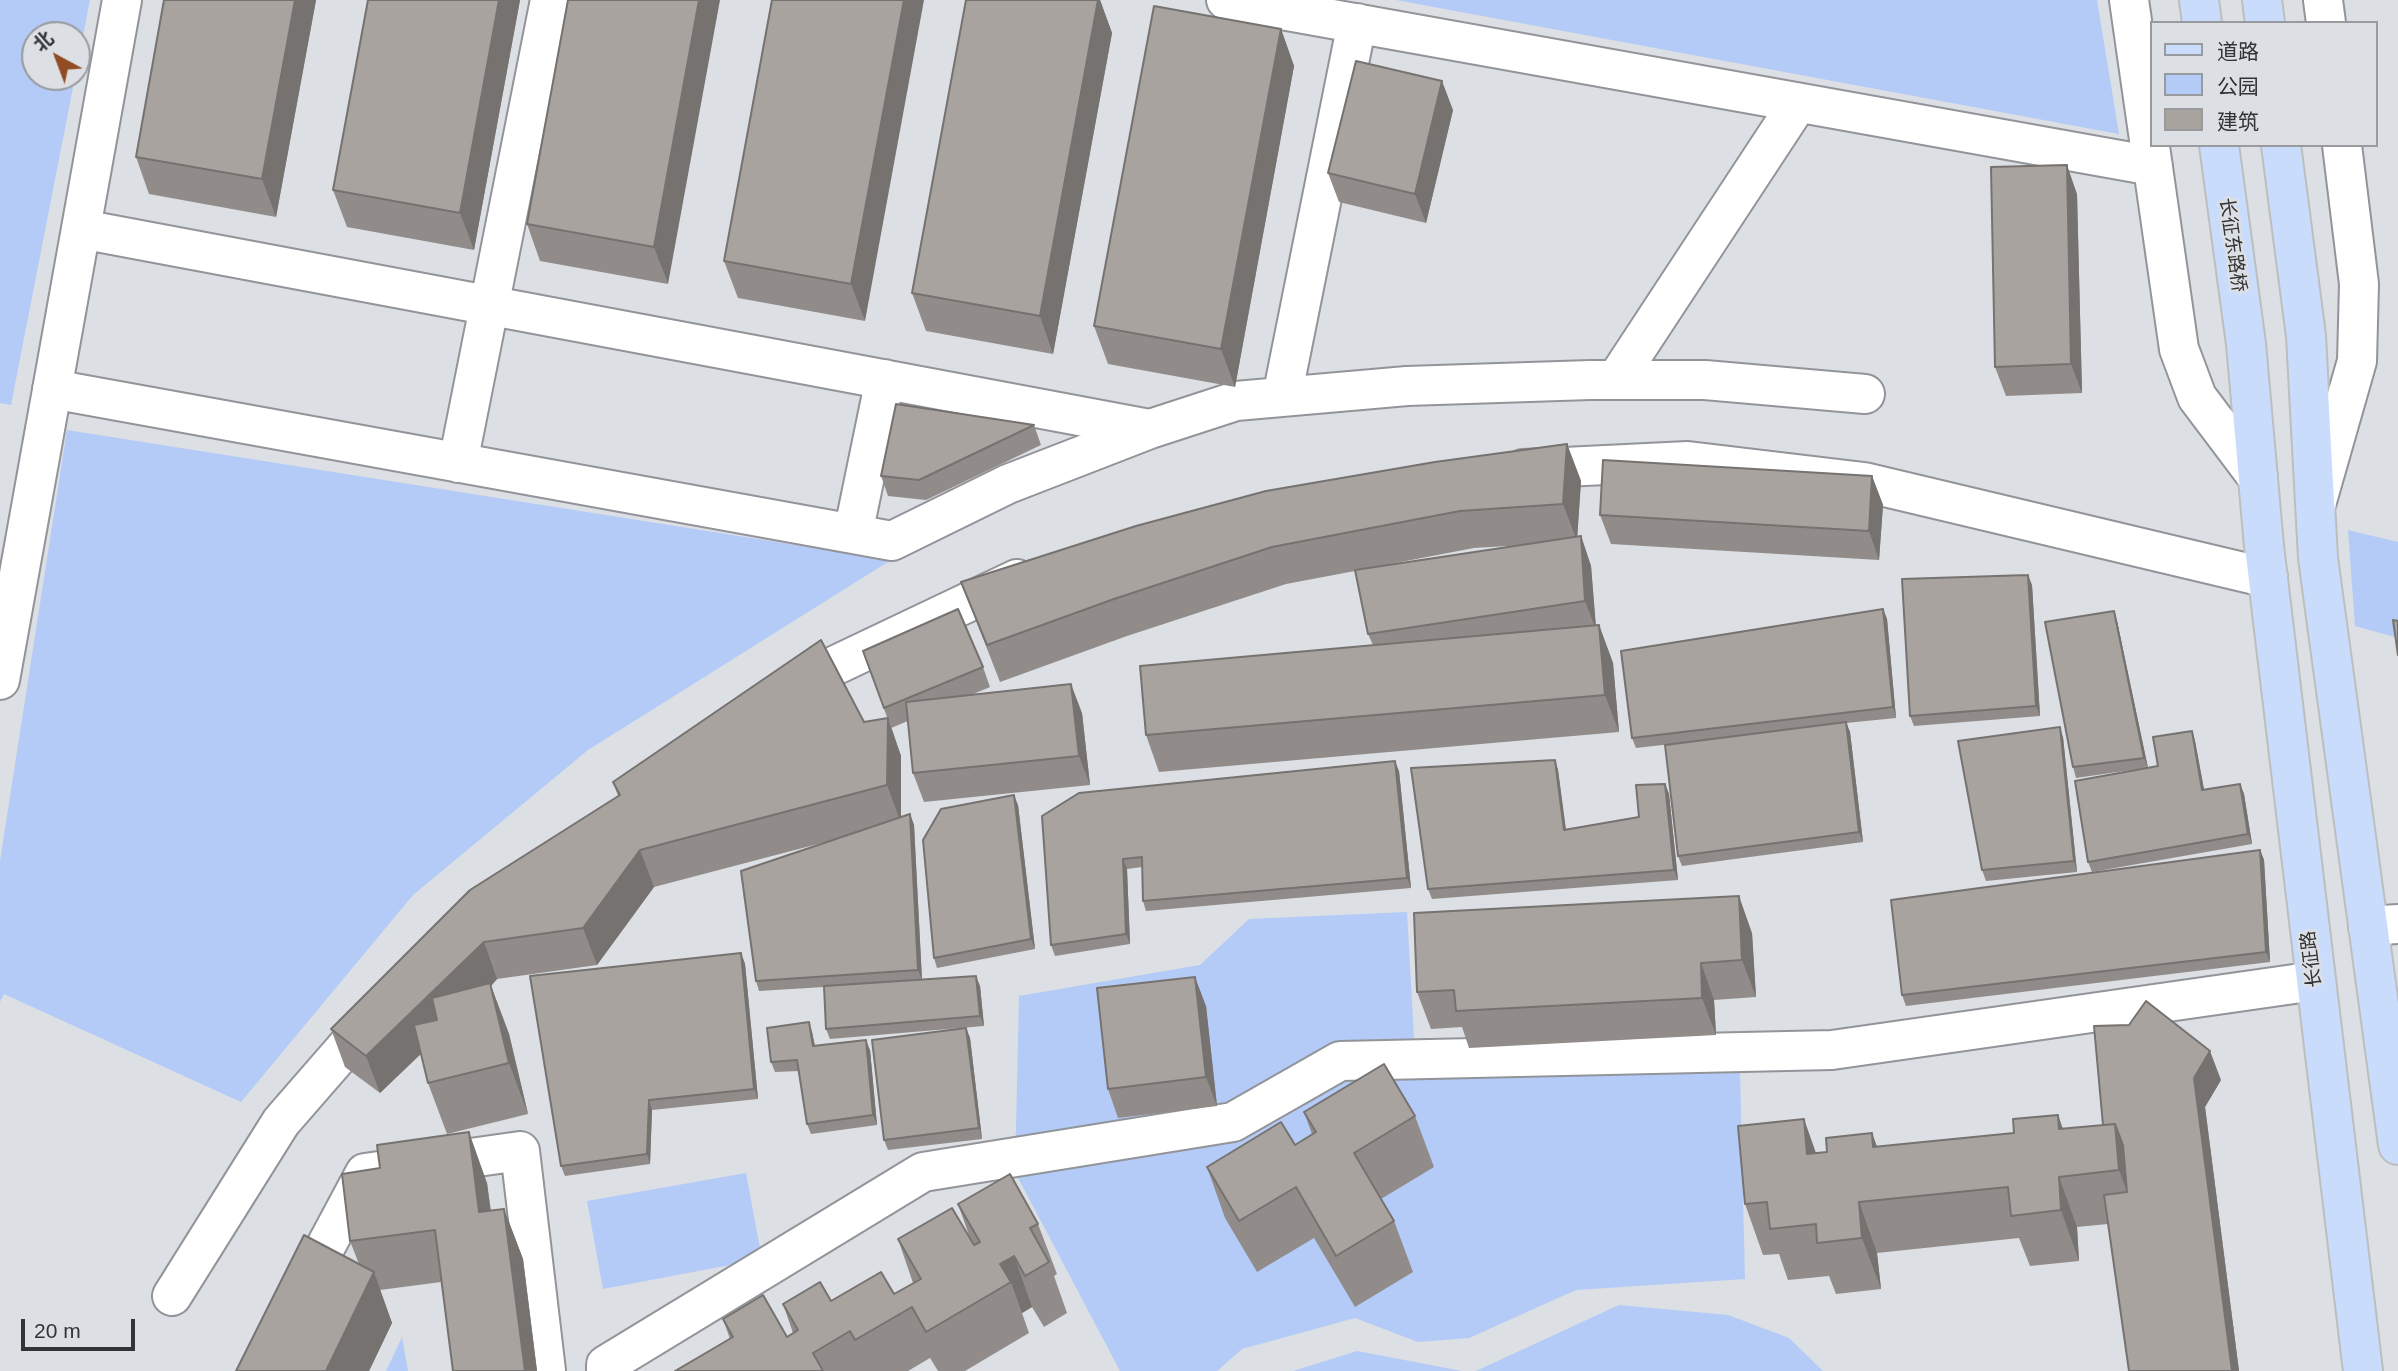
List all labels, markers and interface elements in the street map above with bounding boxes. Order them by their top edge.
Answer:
north arrow [21,21,91,91]
legend [2150,21,2377,147]
text: 北 [29,27,57,55]
text: 道路 [2217,40,2259,63]
text: 公园 [2217,75,2259,98]
text: 建筑 [2217,110,2259,133]
street label: 长征东路桥 [2214,196,2250,294]
street label: 长征路 [2297,929,2327,989]
scale bar [24,1304,138,1348]
text: 20 m [34,1319,81,1342]

